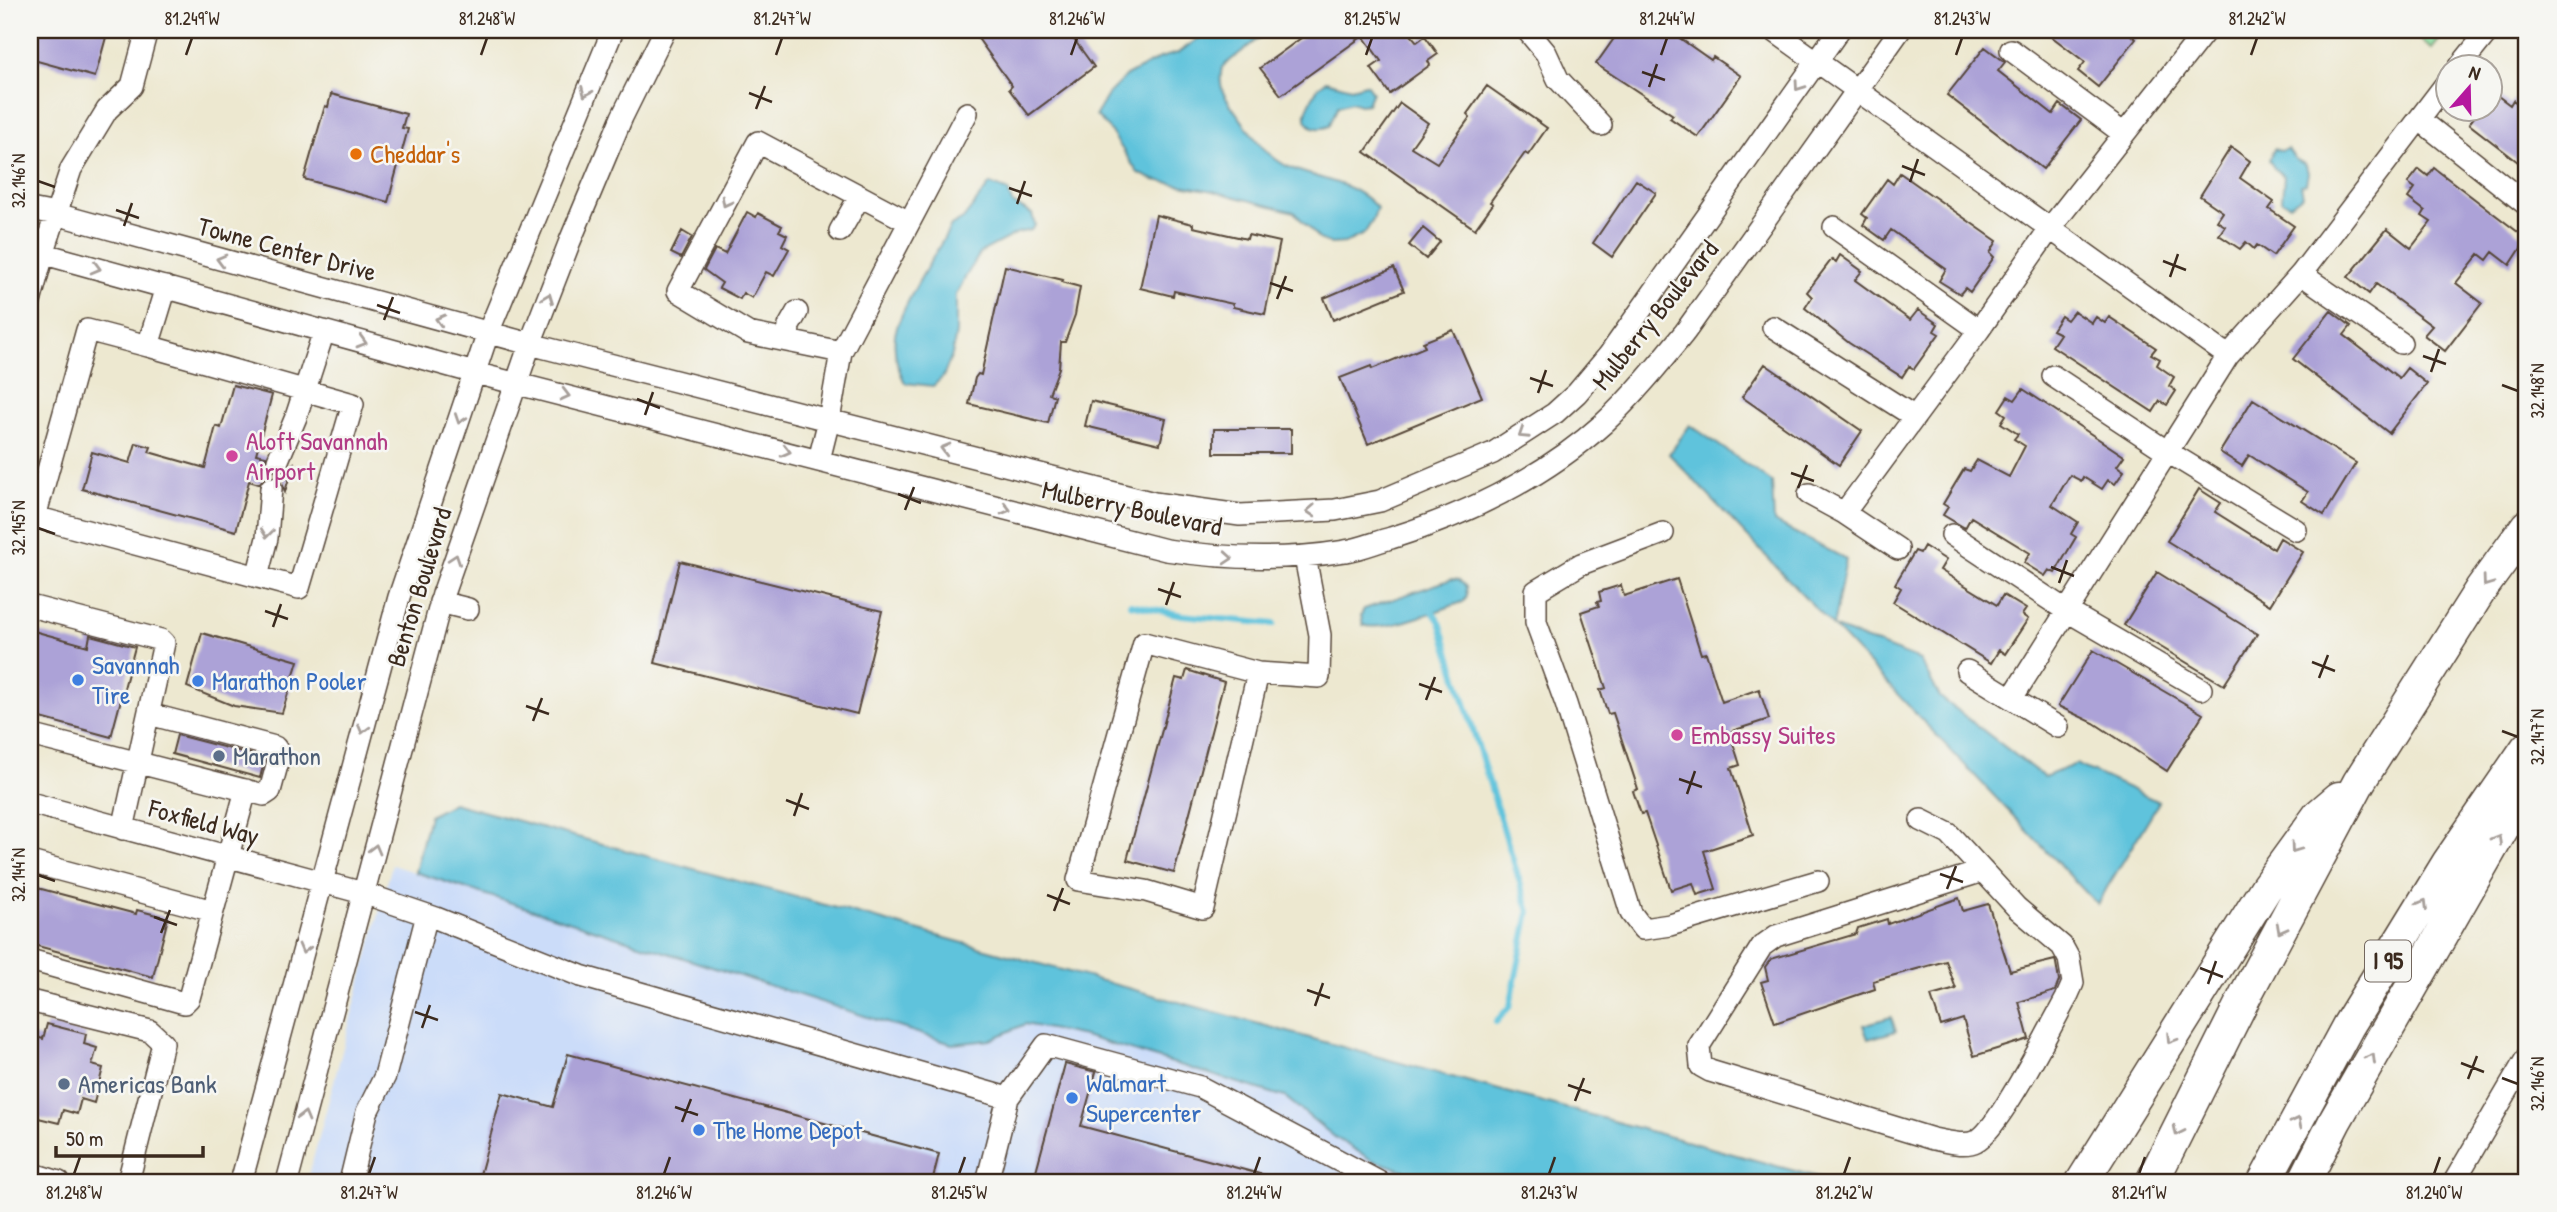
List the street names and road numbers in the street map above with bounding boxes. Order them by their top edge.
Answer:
street label: Towne Center Drive [194,208,380,289]
street label: Mulberry Boulevard [1583,233,1726,397]
street label: Mulberry Boulevard [1039,471,1225,544]
street label: Benton Boulevard [378,503,459,671]
street label: Foxfield Way [144,790,263,853]
road number: I 95 [2365,940,2411,981]

